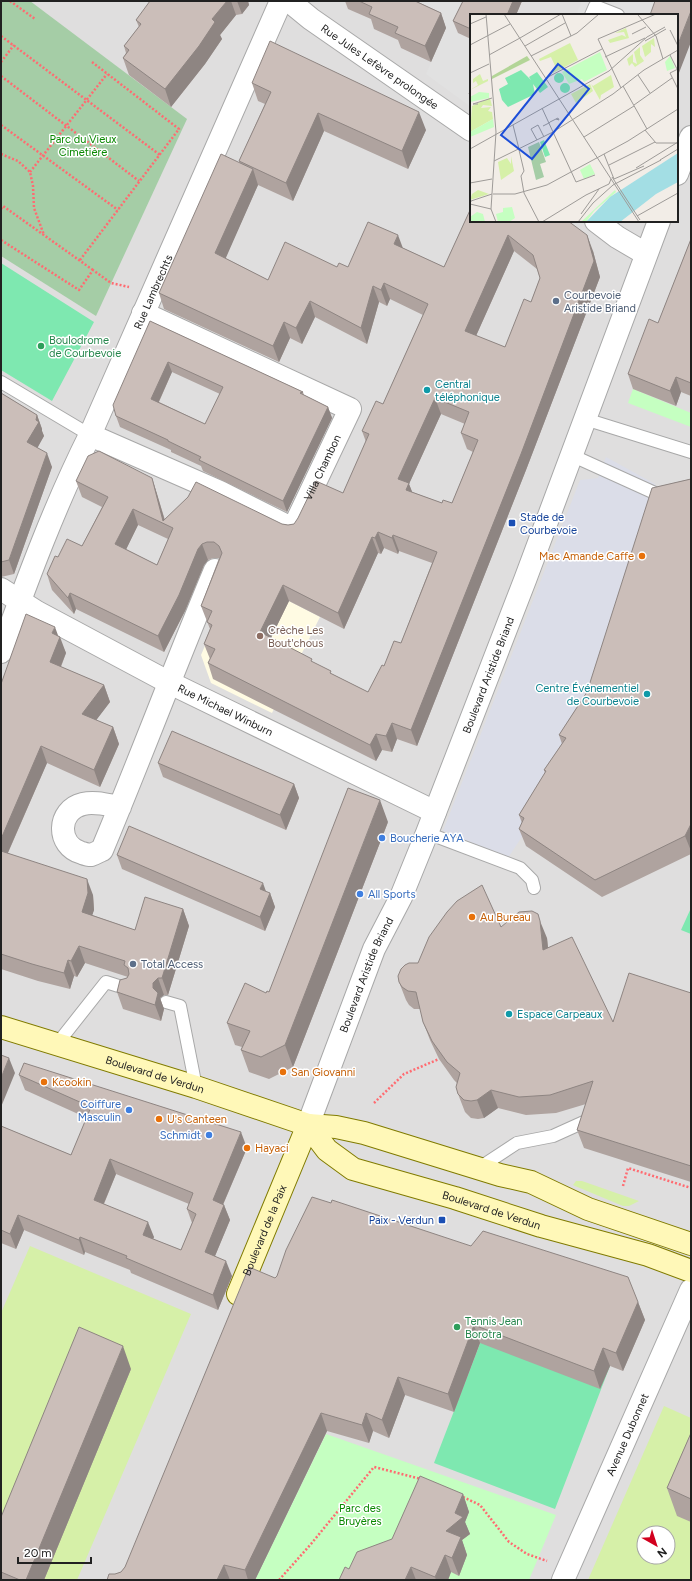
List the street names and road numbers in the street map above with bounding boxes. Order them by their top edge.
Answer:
street label: Rue Jules Lefèvre prolongée [319,21,441,112]
street label: Rue Lambrechts [131,253,175,331]
street label: Villa Chambon [301,432,343,502]
street label: Boulevard Aristide Briand [460,615,517,735]
street label: Rue Michael Winburn [176,681,275,739]
street label: Boulevard Aristide Briand [337,915,396,1034]
street label: Boulevard de Verdun [104,1053,206,1096]
street label: Boulevard de la Paix [240,1182,289,1278]
street label: Boulevard de Verdun [441,1188,542,1232]
street label: Avenue Dubonnet [603,1391,651,1478]

